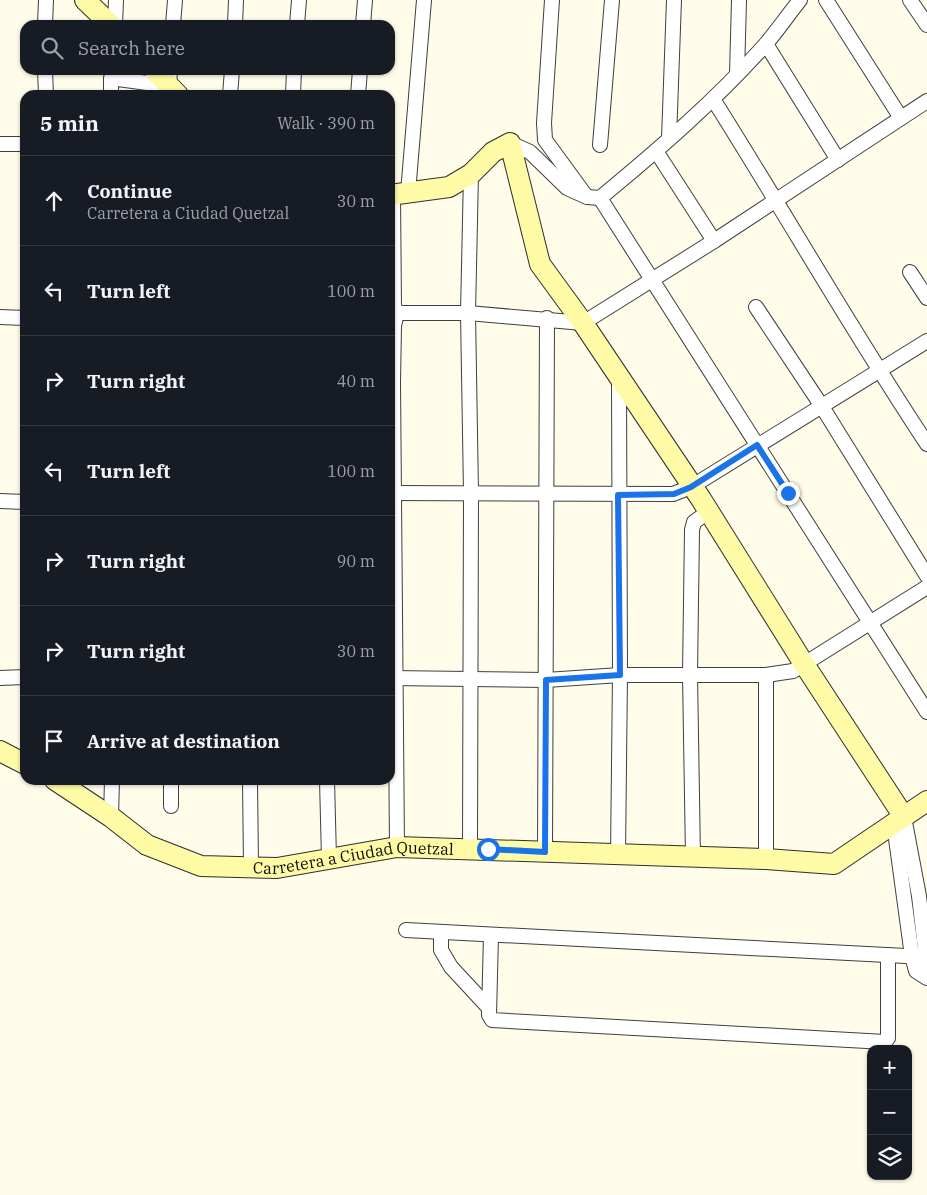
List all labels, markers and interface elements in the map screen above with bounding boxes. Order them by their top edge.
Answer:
search box [20,20,395,75]
icon: search [38,34,66,62]
text: Search here [78,36,185,60]
text: 5 min [40,109,99,137]
text: Walk · 390 m [277,113,375,133]
text: Continue [87,179,172,203]
icon: ahead [40,187,68,215]
text: 30 m [337,191,375,211]
text: Carretera a Ciudad Quetzal [87,203,289,223]
icon: left [40,277,68,305]
text: Turn left [87,279,170,303]
text: 100 m [327,281,375,301]
icon: right [40,367,68,395]
text: Turn right [87,369,185,393]
text: 40 m [337,371,375,391]
icon: left [40,457,68,485]
text: Turn left [87,459,170,483]
text: 100 m [327,461,375,481]
route end [777,482,800,505]
icon: right [40,547,68,575]
text: Turn right [87,549,185,573]
text: 90 m [337,551,375,571]
icon: right [40,637,68,665]
text: Turn right [87,639,185,663]
text: 30 m [337,641,375,661]
icon: arrive [40,727,68,755]
text: Arrive at destination [87,729,280,753]
street label: Carretera a Ciudad Quetzal [253,837,454,878]
route start [477,838,500,861]
map controls [867,1045,912,1180]
button: + [867,1045,912,1090]
button: − [867,1090,912,1135]
button: layers [867,1135,912,1180]

